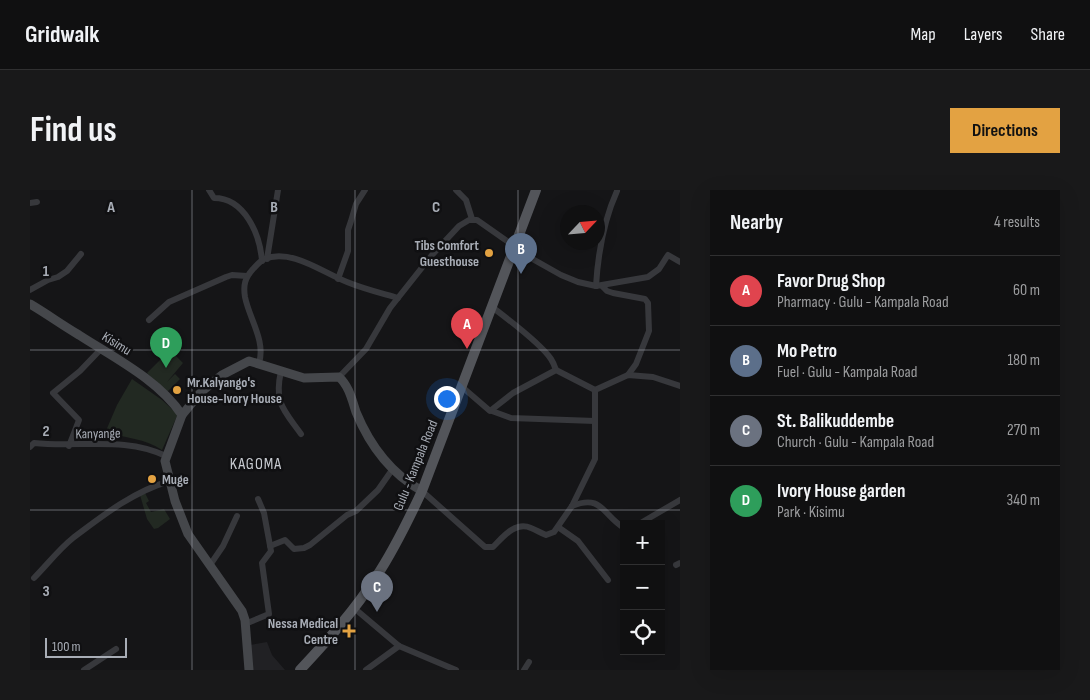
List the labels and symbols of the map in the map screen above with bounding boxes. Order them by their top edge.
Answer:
text: A [106,198,115,217]
text: B [270,198,278,217]
text: C [432,198,440,217]
north arrow [560,205,605,250]
pin: B [505,233,537,274]
place label: Tibs Comfort Guesthouse [415,237,479,270]
marker: Tibs Comfort Guesthouse [483,247,495,259]
text: 1 [43,262,50,281]
pin: A [451,308,483,349]
pin: D [150,327,182,368]
street label: Kisimu [99,328,135,359]
place label: Mr.Kalyango's House-Ivory House [187,374,282,407]
marker: Mr.Kalyango's House-Ivory House [171,384,183,396]
your location [434,386,460,412]
street label: Gulu - Kampala Road [390,417,441,513]
text: 2 [42,422,50,441]
street label: Kanyange [75,425,121,442]
district label: KAGOMA [230,455,282,474]
place label: Muge [162,471,189,488]
marker: Muge [146,473,158,485]
pin: C [361,571,393,612]
text: 3 [42,582,50,601]
place label: Nessa Medical Centre [268,615,338,648]
marker: Nessa Medical Centre [342,624,356,638]
scale bar [45,635,128,658]

